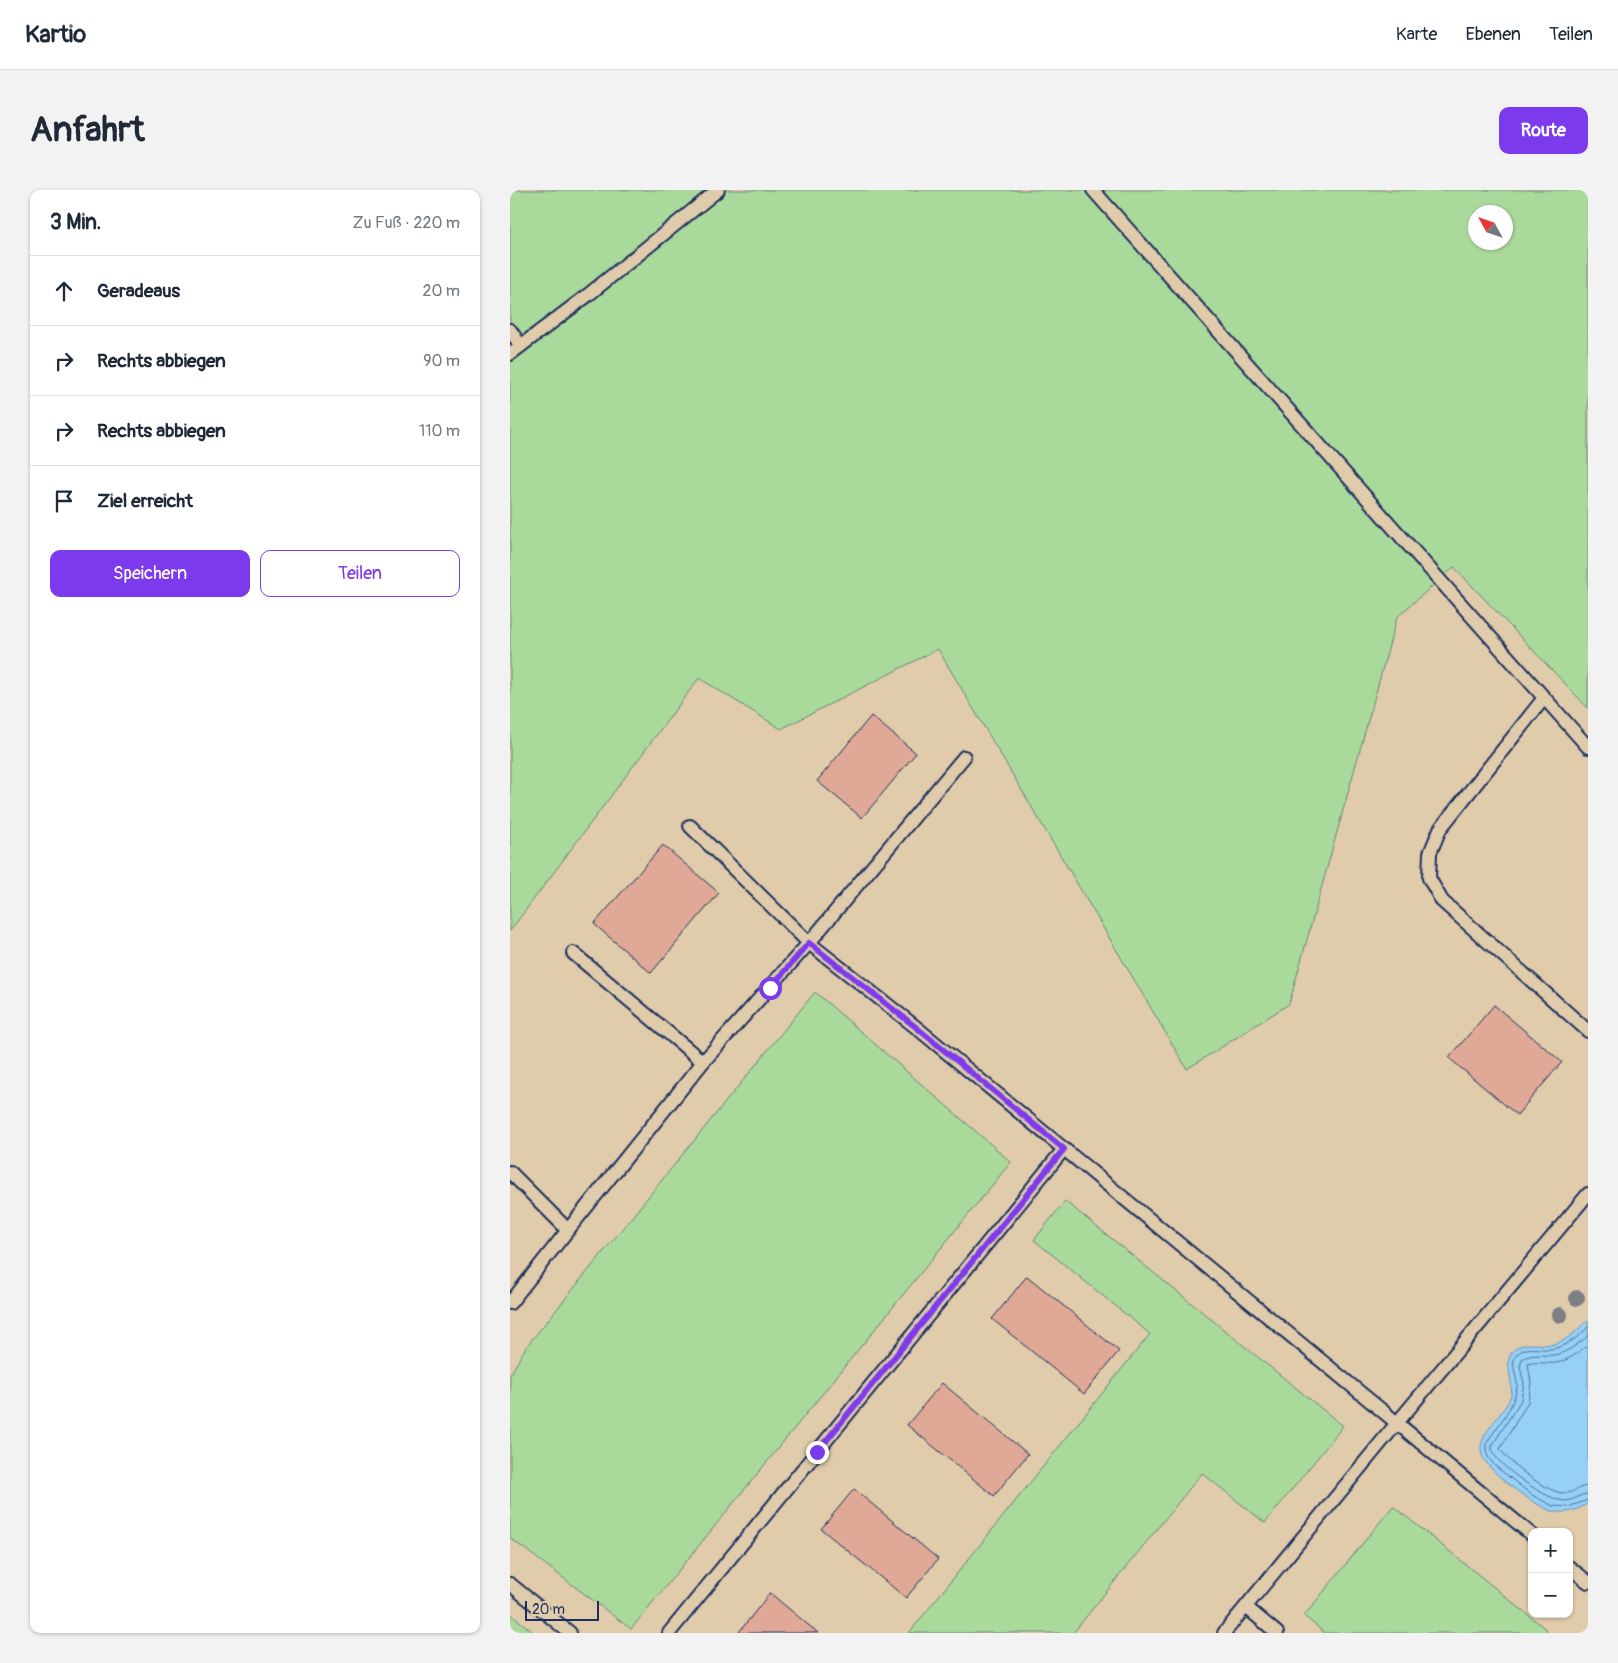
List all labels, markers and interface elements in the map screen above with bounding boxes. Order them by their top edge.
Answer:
text: Kartio [25,20,86,49]
text: Karte [1396,23,1437,46]
text: Ebenen [1465,23,1521,46]
text: Teilen [1549,23,1593,46]
button: Route [1499,107,1588,154]
text: Anfahrt [30,108,145,152]
north arrow [1468,205,1513,250]
text: 3 Min. [50,209,101,236]
text: Zu Fuß · 220 m [353,213,460,233]
icon: ahead [50,277,78,305]
text: Geradeaus [97,279,180,303]
text: 20 m [422,281,460,301]
icon: right [50,347,78,375]
text: Rechts abbiegen [97,349,226,373]
text: 90 m [423,351,460,371]
icon: right [50,417,78,445]
text: Rechts abbiegen [97,419,226,443]
text: 110 m [419,421,460,441]
icon: arrive [50,487,78,515]
text: Ziel erreicht [97,489,193,513]
button: Speichern [50,550,250,597]
button: Teilen [260,550,460,597]
route start [759,977,782,1000]
route end [806,1441,829,1464]
map controls [1528,1528,1573,1618]
button: + [1528,1528,1573,1573]
button: − [1528,1573,1573,1618]
scale bar [525,1598,599,1621]
text: 20 m [532,1601,565,1618]

